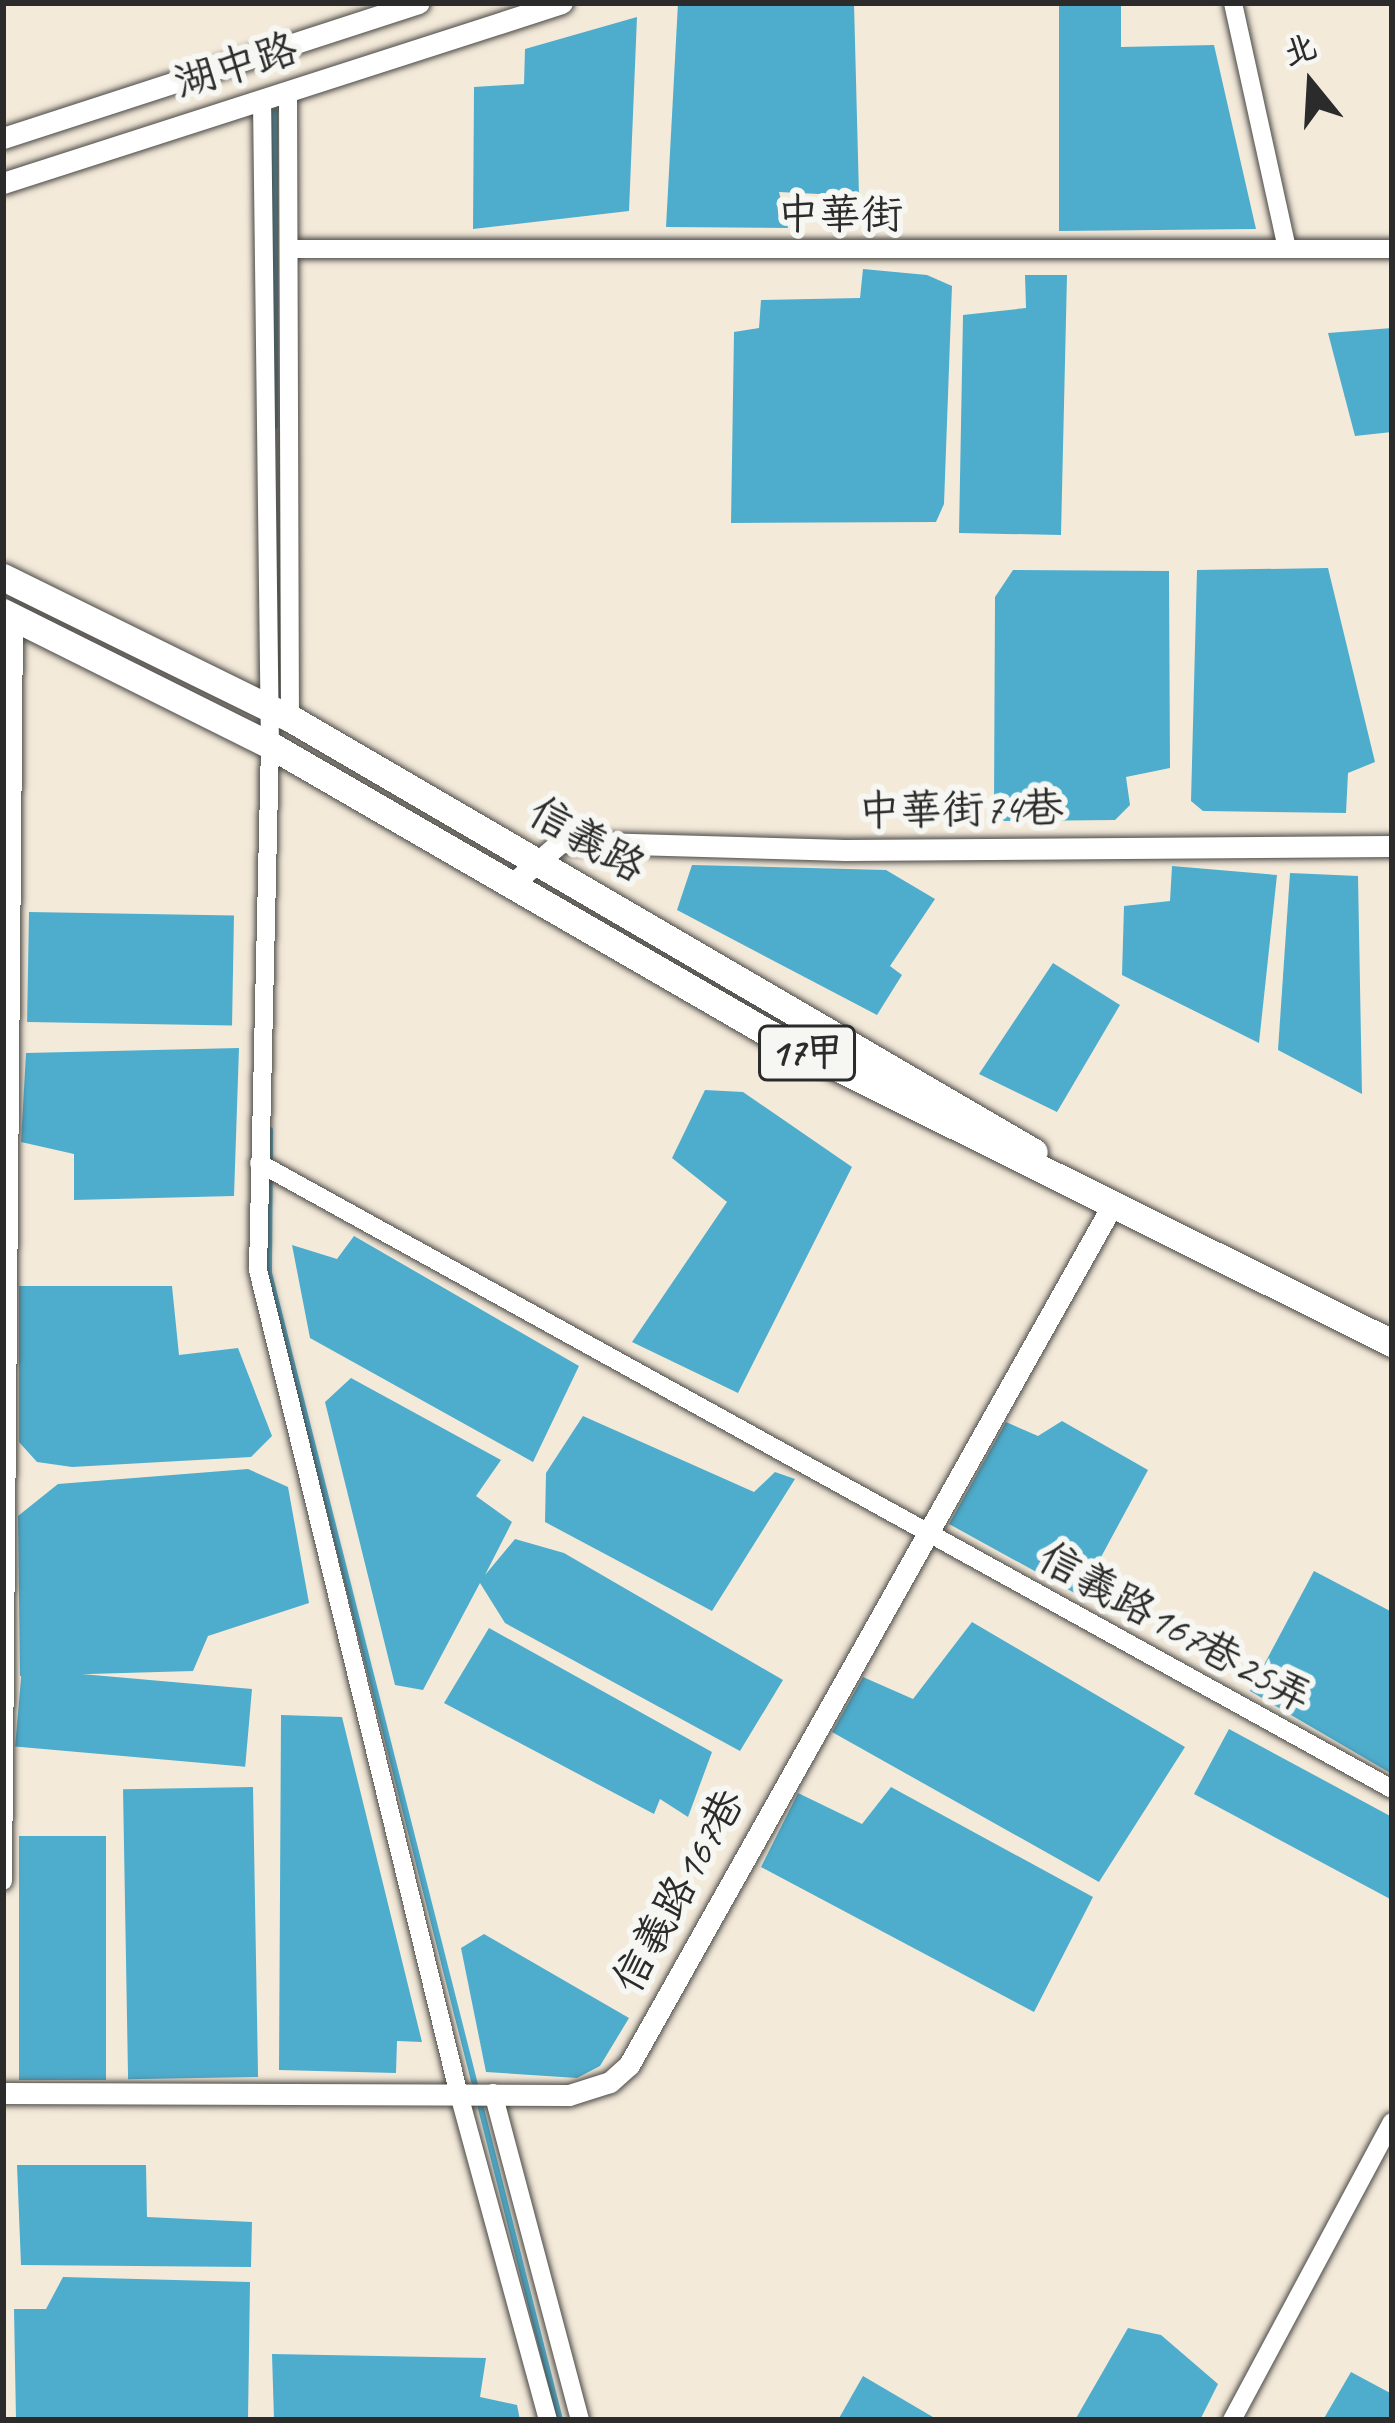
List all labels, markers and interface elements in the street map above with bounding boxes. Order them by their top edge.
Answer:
street label: 湖中路 [168,23,304,109]
north arrow [1251,24,1371,144]
text: 北 [1278,25,1322,75]
street label: 中華街 [777,190,903,240]
street label: 中華街74巷 [858,783,1064,837]
street label: 信義路 [520,787,654,893]
road number: 17甲 [756,1020,858,1086]
street label: 信義路167巷25弄 [1030,1532,1320,1724]
street label: 信義路167巷 [602,1781,756,2001]

